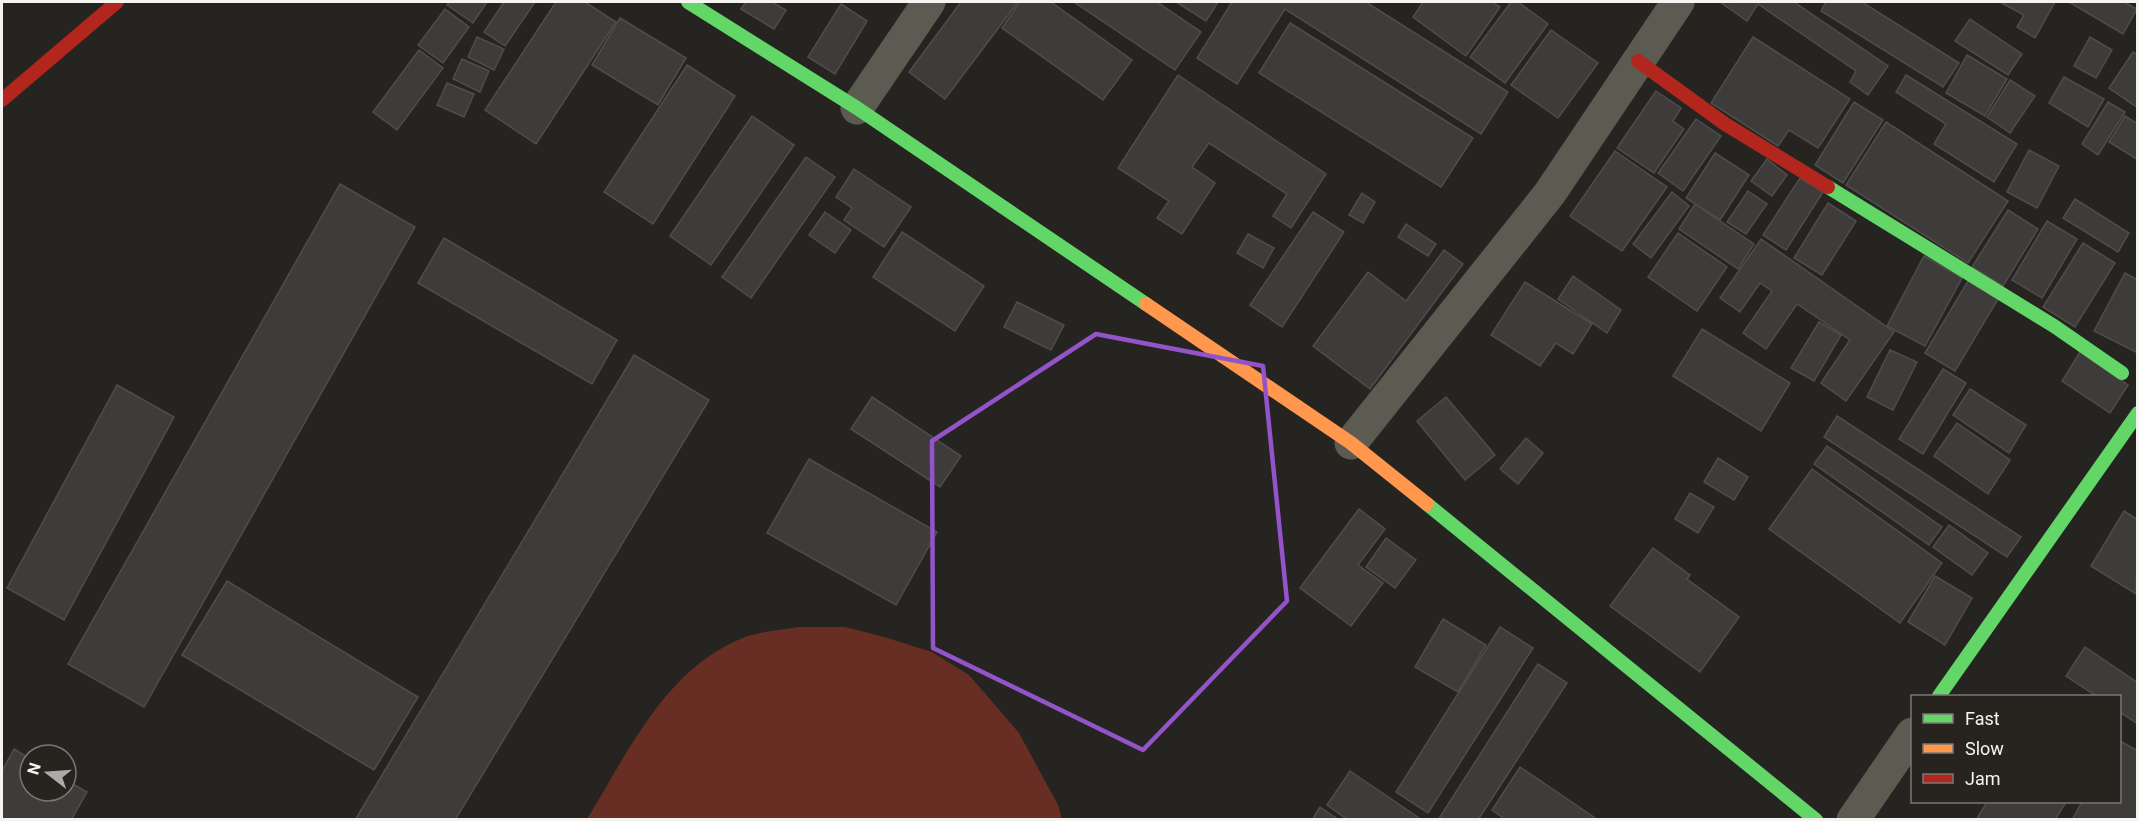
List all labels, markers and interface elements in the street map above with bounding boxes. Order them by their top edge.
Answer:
legend [1911,695,2121,803]
text: Fast [1965,708,2000,729]
text: Slow [1965,738,2004,759]
north arrow [18,743,78,803]
text: N [23,761,45,777]
text: Jam [1965,768,2001,789]

